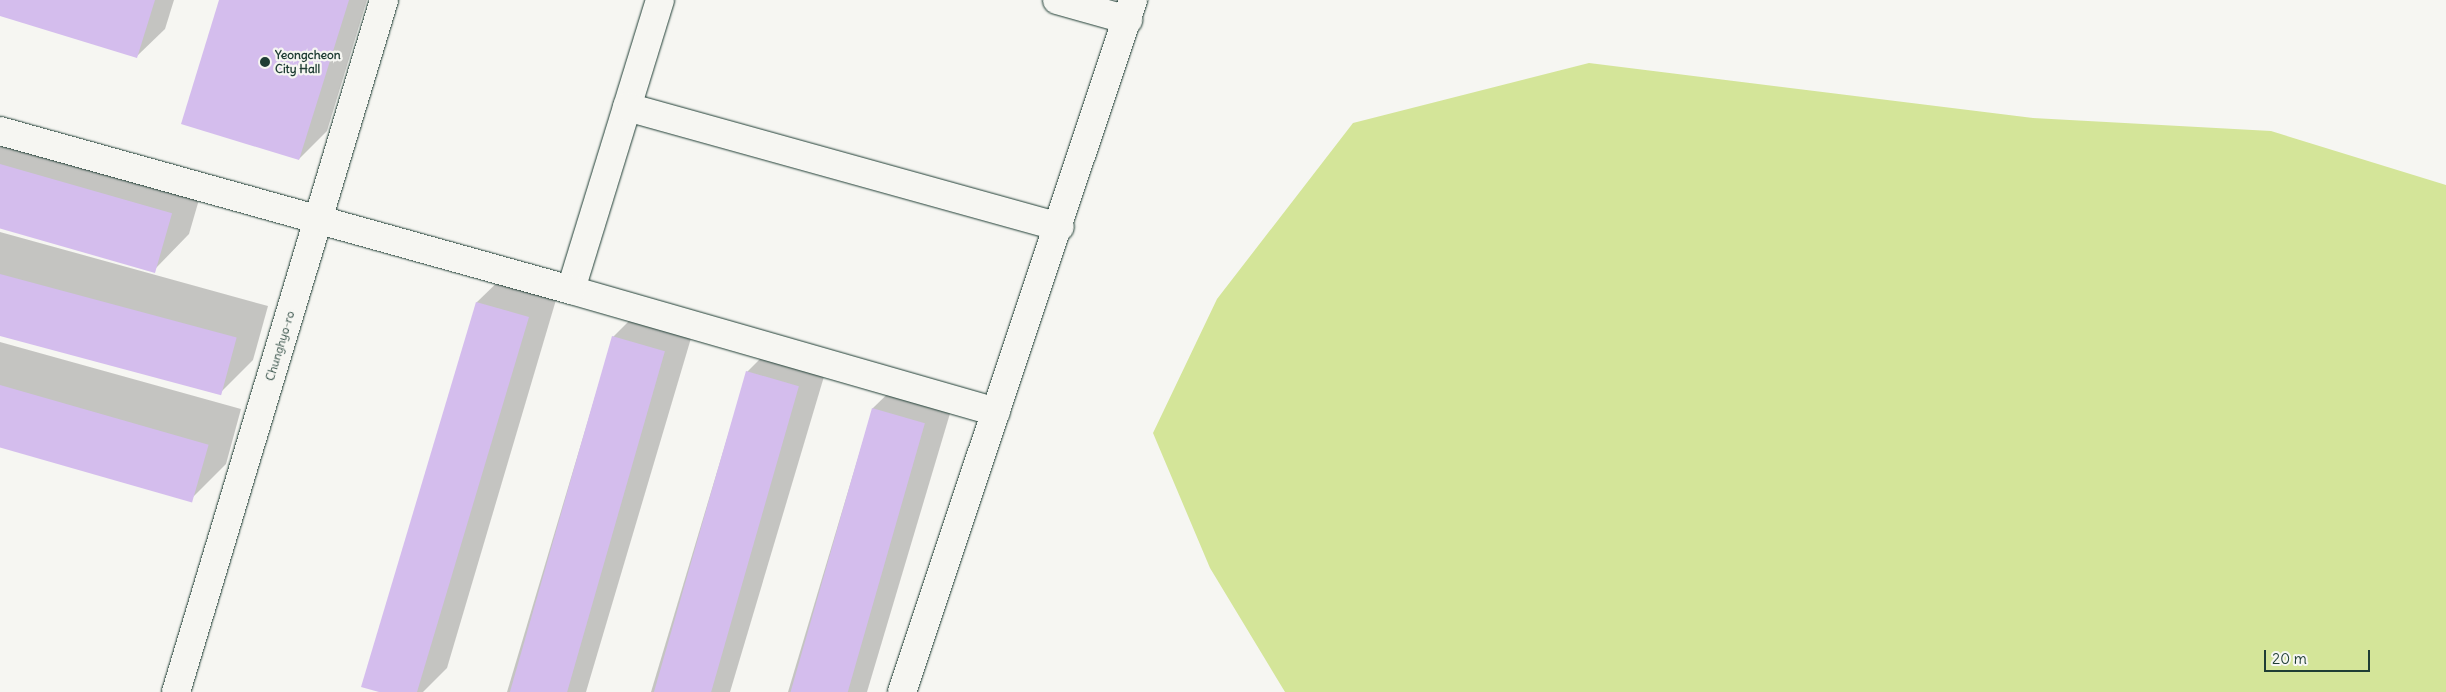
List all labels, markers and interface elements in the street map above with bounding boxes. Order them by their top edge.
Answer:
place label: Yeongcheon City Hall [275,48,341,76]
marker: Yeongcheon City Hall [259,56,271,68]
street label: Chunghyo-ro [263,309,297,383]
scale bar [2266,640,2372,672]
text: 20 m [2272,649,2307,668]

